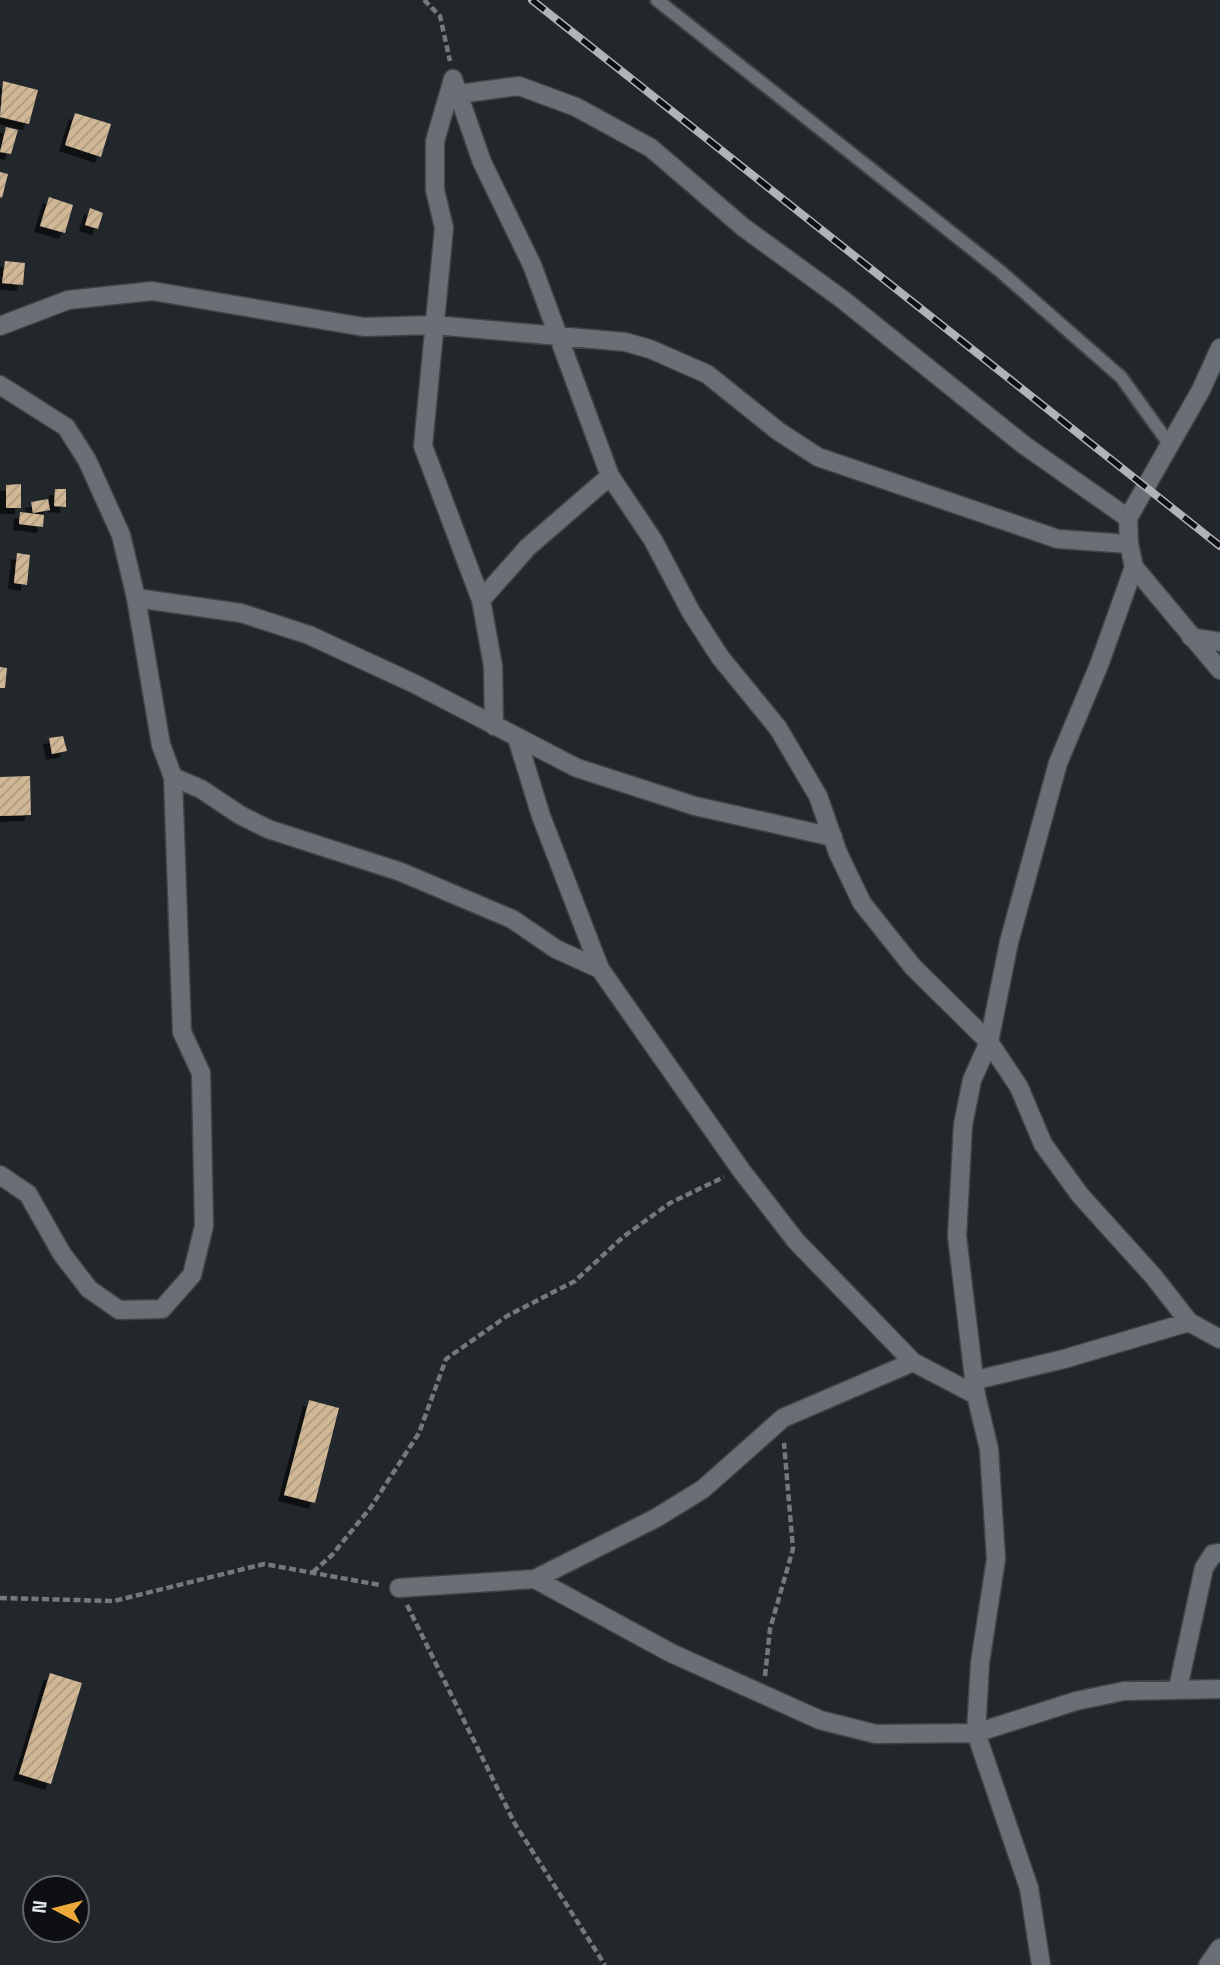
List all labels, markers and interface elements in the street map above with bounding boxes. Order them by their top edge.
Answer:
north arrow [21,1874,91,1944]
text: N [26,1899,53,1915]

